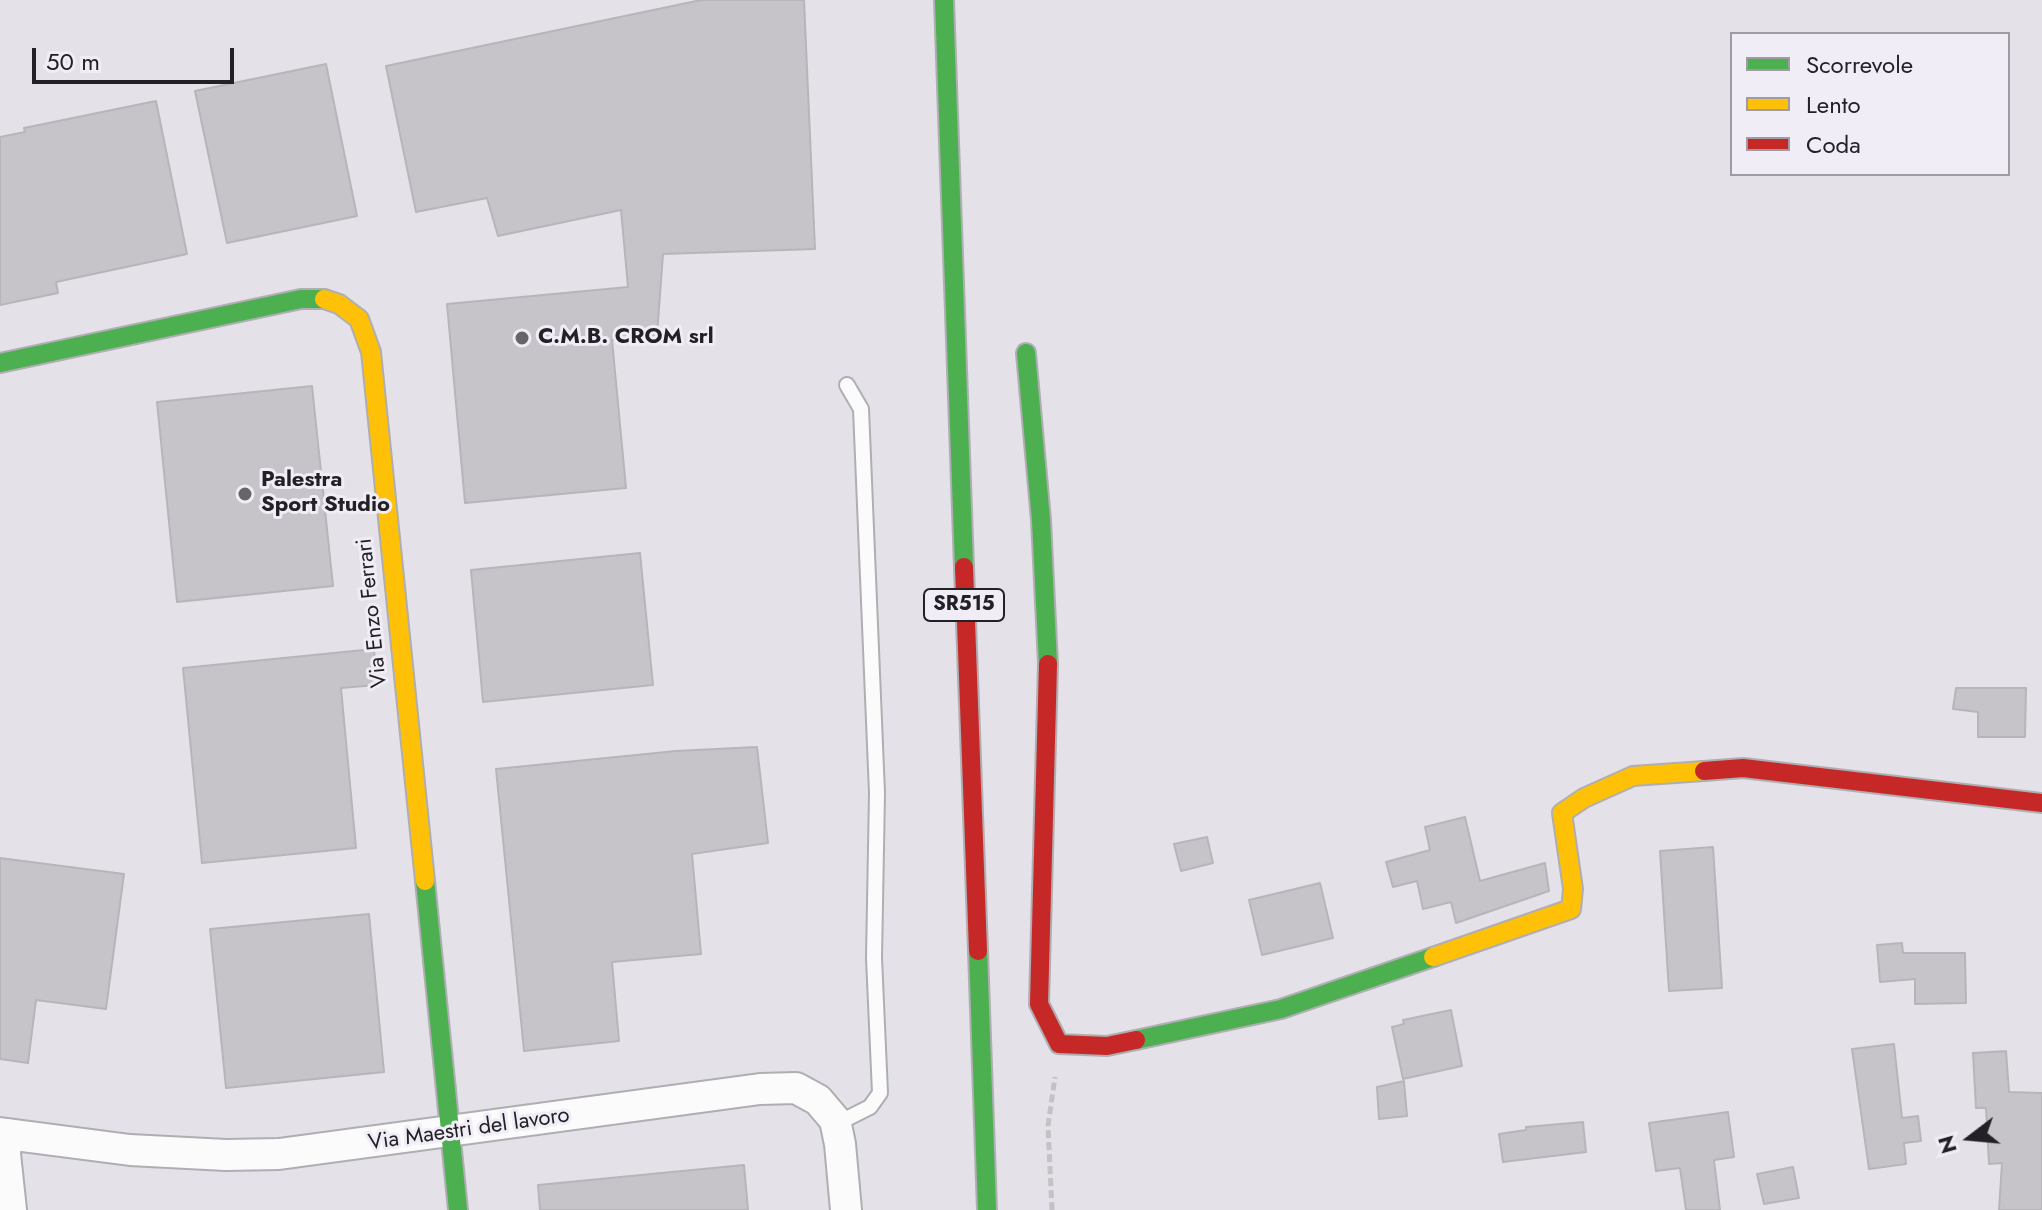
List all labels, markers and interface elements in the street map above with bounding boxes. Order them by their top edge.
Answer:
scale bar [36,32,238,82]
legend [1730,32,2010,176]
text: 50 m [46,44,100,79]
text: Scorrevole [1806,47,1913,82]
text: Lento [1806,87,1861,122]
text: Coda [1806,127,1861,162]
place label: C.M.B. CROM srl [538,325,714,351]
marker: C.M.B. CROM srl [513,329,531,347]
place label: Palestra Sport Studio [261,468,390,520]
marker: Palestra Sport Studio [236,485,254,503]
street label: Via Enzo Ferrari [352,537,394,689]
road number: SR515 [924,589,1004,621]
north arrow [1930,1098,2010,1178]
street label: Via Maestri del lavoro [367,1103,571,1157]
text: N [1929,1132,1965,1157]

